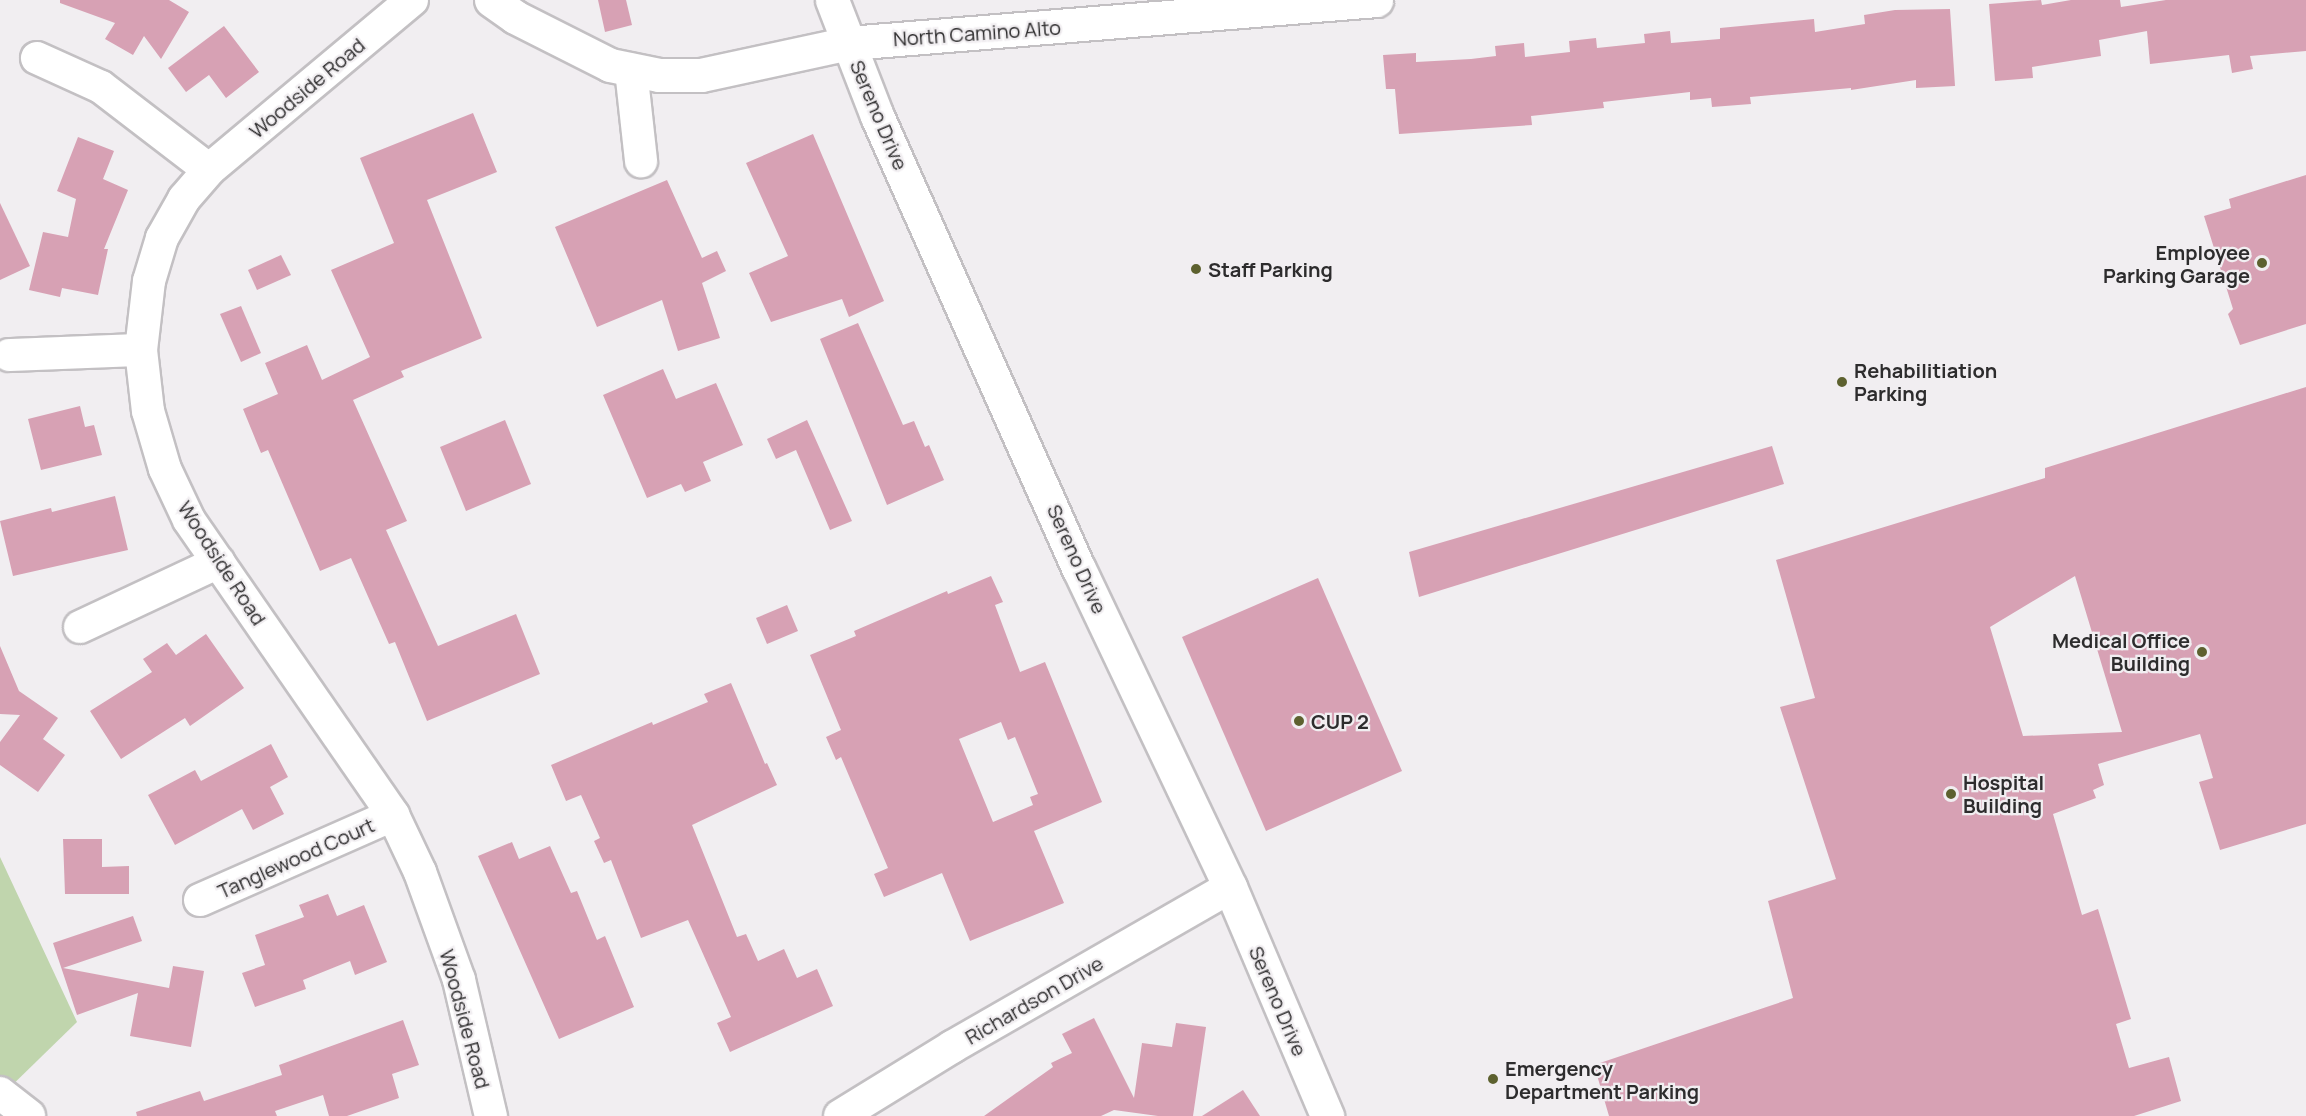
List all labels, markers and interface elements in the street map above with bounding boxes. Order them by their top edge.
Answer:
street label: North Camino Alto [892,15,1062,51]
street label: Woodside Road [244,33,370,143]
street label: Sereno Drive [845,57,913,173]
place label: Employee Parking Garage [2103,240,2250,287]
marker: Employee Parking Garage [2255,256,2269,270]
place label: Staff Parking [1208,257,1333,281]
marker: Staff Parking [1189,262,1203,276]
place label: Rehabilitiation Parking [1854,358,1997,405]
marker: Rehabilitiation Parking [1835,375,1849,389]
street label: Woodside Road [173,496,271,630]
street label: Sereno Drive [1042,501,1112,617]
place label: Medical Office Building [2052,628,2190,675]
marker: Medical Office Building [2195,645,2209,659]
place label: CUP 2 [1311,709,1369,733]
marker: CUP 2 [1292,714,1306,728]
place label: Hospital Building [1963,771,2044,818]
marker: Hospital Building [1944,787,1958,801]
street label: Tanglewood Court [214,813,378,903]
street label: Sereno Drive [1244,943,1312,1059]
street label: Woodside Road [435,947,495,1091]
street label: Richardson Drive [961,951,1107,1049]
place label: Emergency Department Parking [1505,1056,1699,1103]
marker: Emergency Department Parking [1486,1072,1500,1086]

